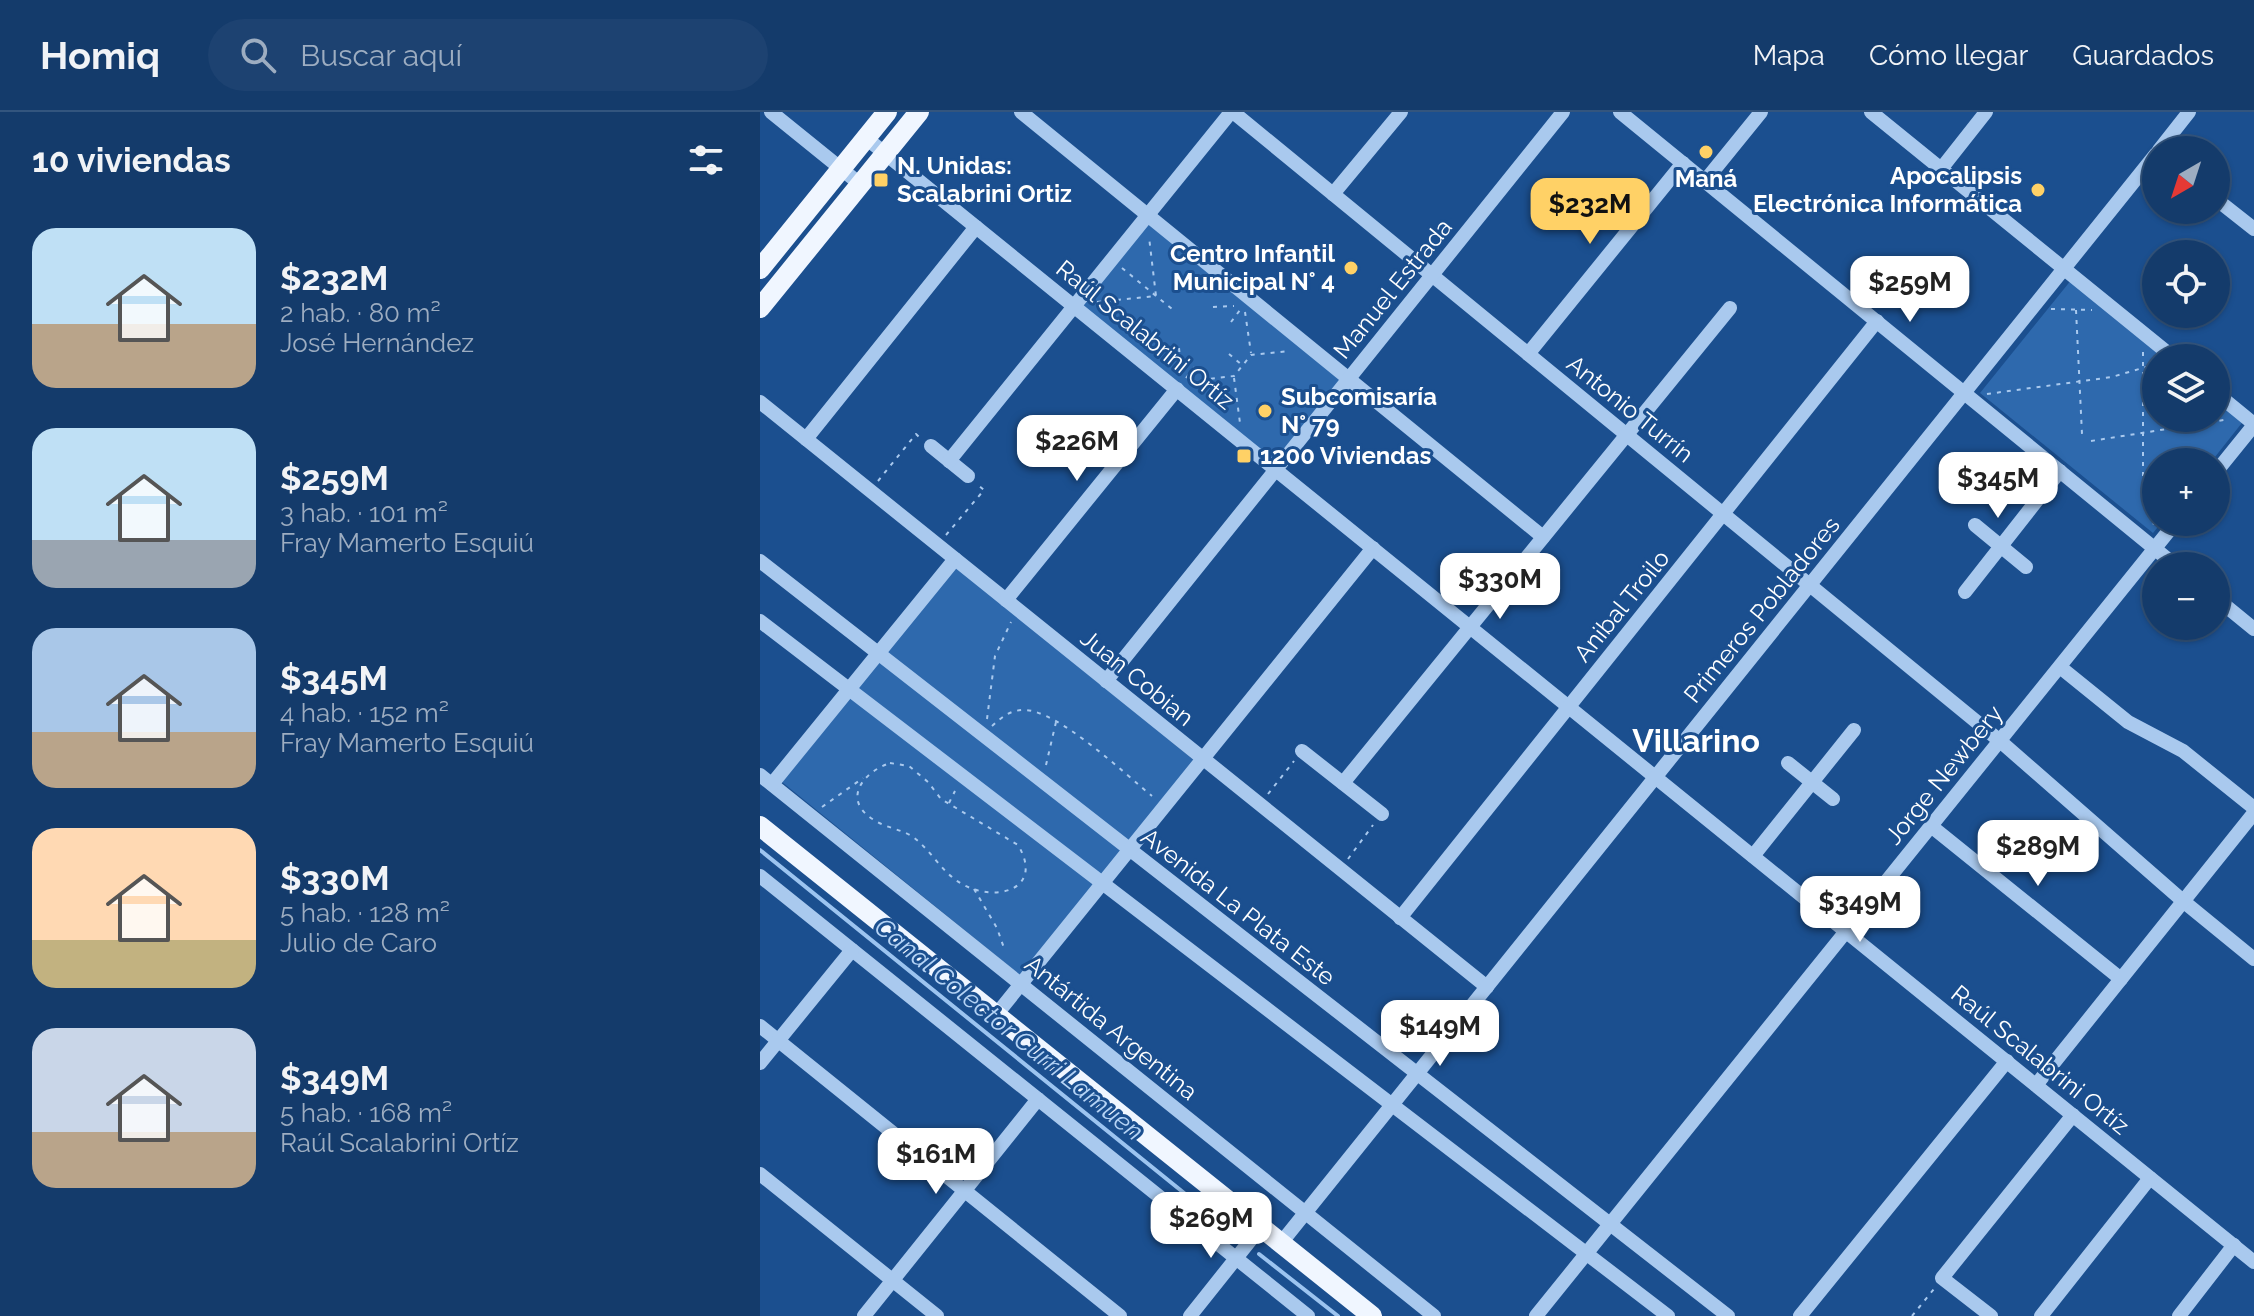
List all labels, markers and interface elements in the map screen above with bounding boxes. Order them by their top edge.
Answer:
search box [208,19,768,91]
text: Homiq [40,33,160,78]
icon: search [236,33,280,77]
text: Buscar aquí [300,38,462,73]
text: Mapa [1753,39,1825,72]
text: Cómo llegar [1869,39,2028,72]
text: Guardados [2072,39,2214,72]
north arrow [2142,136,2230,224]
map controls [2142,136,2230,640]
icon: filters [684,138,728,182]
text: 10 viviendas [32,140,231,180]
marker: Maná [1697,143,1715,161]
place label: N. Unidas: Scalabrini Ortiz [897,151,1072,208]
place label: Apocalipsis Electrónica Informática [1753,161,2022,218]
place label: Maná [1675,164,1738,193]
marker: N. Unidas: Scalabrini Ortiz [872,171,890,189]
pin: $232M [1534,178,1646,246]
marker: Apocalipsis Electrónica Informática [2029,181,2047,199]
text: $232M [1549,189,1631,219]
street label: Manuel Estrada [1327,213,1458,365]
place label: Centro Infantil Municipal N° 4 [1170,239,1335,296]
button: locate [2142,240,2230,328]
street label: Raúl Scalabrini Ortíz [1051,254,1240,415]
pin: $259M [1854,256,1966,324]
text: $232M [280,258,388,298]
marker: Centro Infantil Municipal N° 4 [1342,259,1360,277]
icon: home [96,260,192,356]
text: $259M [1868,267,1952,297]
text: 2 hab. · 80 m² [280,298,441,328]
text: José Hernández [280,328,474,358]
button: layers [2142,344,2230,432]
street label: Antonio Turrín [1561,349,1699,468]
place label: Subcomisaría N° 79 [1281,382,1437,439]
marker: Subcomisaría N° 79 [1256,402,1274,420]
pin: $226M [1021,415,1133,483]
text: $226M [1035,426,1119,456]
place label: 1200 Viviendas [1260,441,1432,470]
marker: 1200 Viviendas [1235,447,1253,465]
button: + [2142,448,2230,536]
pin: $345M [1942,452,2054,520]
text: $259M [280,458,389,498]
icon: home [96,460,192,556]
text: $345M [1957,463,2039,493]
text: 3 hab. · 101 m² [280,498,448,528]
street label: Primeros Pobladores [1678,511,1846,709]
text: Fray Mamerto Esquiú [280,528,534,558]
street label: Anibal Troilo [1568,544,1675,667]
button: − [2142,552,2230,640]
pin: $330M [1444,553,1556,621]
text: $330M [1458,564,1542,594]
street label: Juan Cobian [1075,623,1200,732]
text: $345M [280,658,388,698]
icon: home [96,660,192,756]
text: 4 hab. · 152 m² [280,698,449,728]
street label: Jorge Newbery [1879,699,2009,850]
district label: Villarino [1632,722,1760,759]
text: Fray Mamerto Esquiú [280,728,534,758]
pin: $289M [1982,820,2094,888]
street label: Avenida La Plata Este [1136,822,1341,991]
text: $289M [1996,831,2080,861]
text: $330M [280,858,390,898]
icon: home [96,860,192,956]
pin: $349M [1804,876,1916,944]
text: $349M [1818,887,1902,917]
text: 5 hab. · 128 m² [280,898,450,928]
water label: Canal Colector Curri Lamuen [869,911,1149,1147]
text: Julio de Caro [280,928,437,958]
street label: Antártida Argentina [1019,949,1203,1106]
street label: Raúl Scalabrini Ortíz [1946,979,2135,1140]
pin: $149M [1384,1000,1496,1068]
text: $149M [1399,1011,1481,1041]
text: $349M [280,1058,389,1098]
icon: home [96,1060,192,1156]
text: 5 hab. · 168 m² [280,1098,452,1128]
text: Raúl Scalabrini Ortíz [280,1128,519,1158]
pin: $161M [880,1128,992,1196]
text: $161M [896,1139,976,1169]
pin: $269M [1155,1192,1267,1260]
text: $269M [1169,1203,1253,1233]

